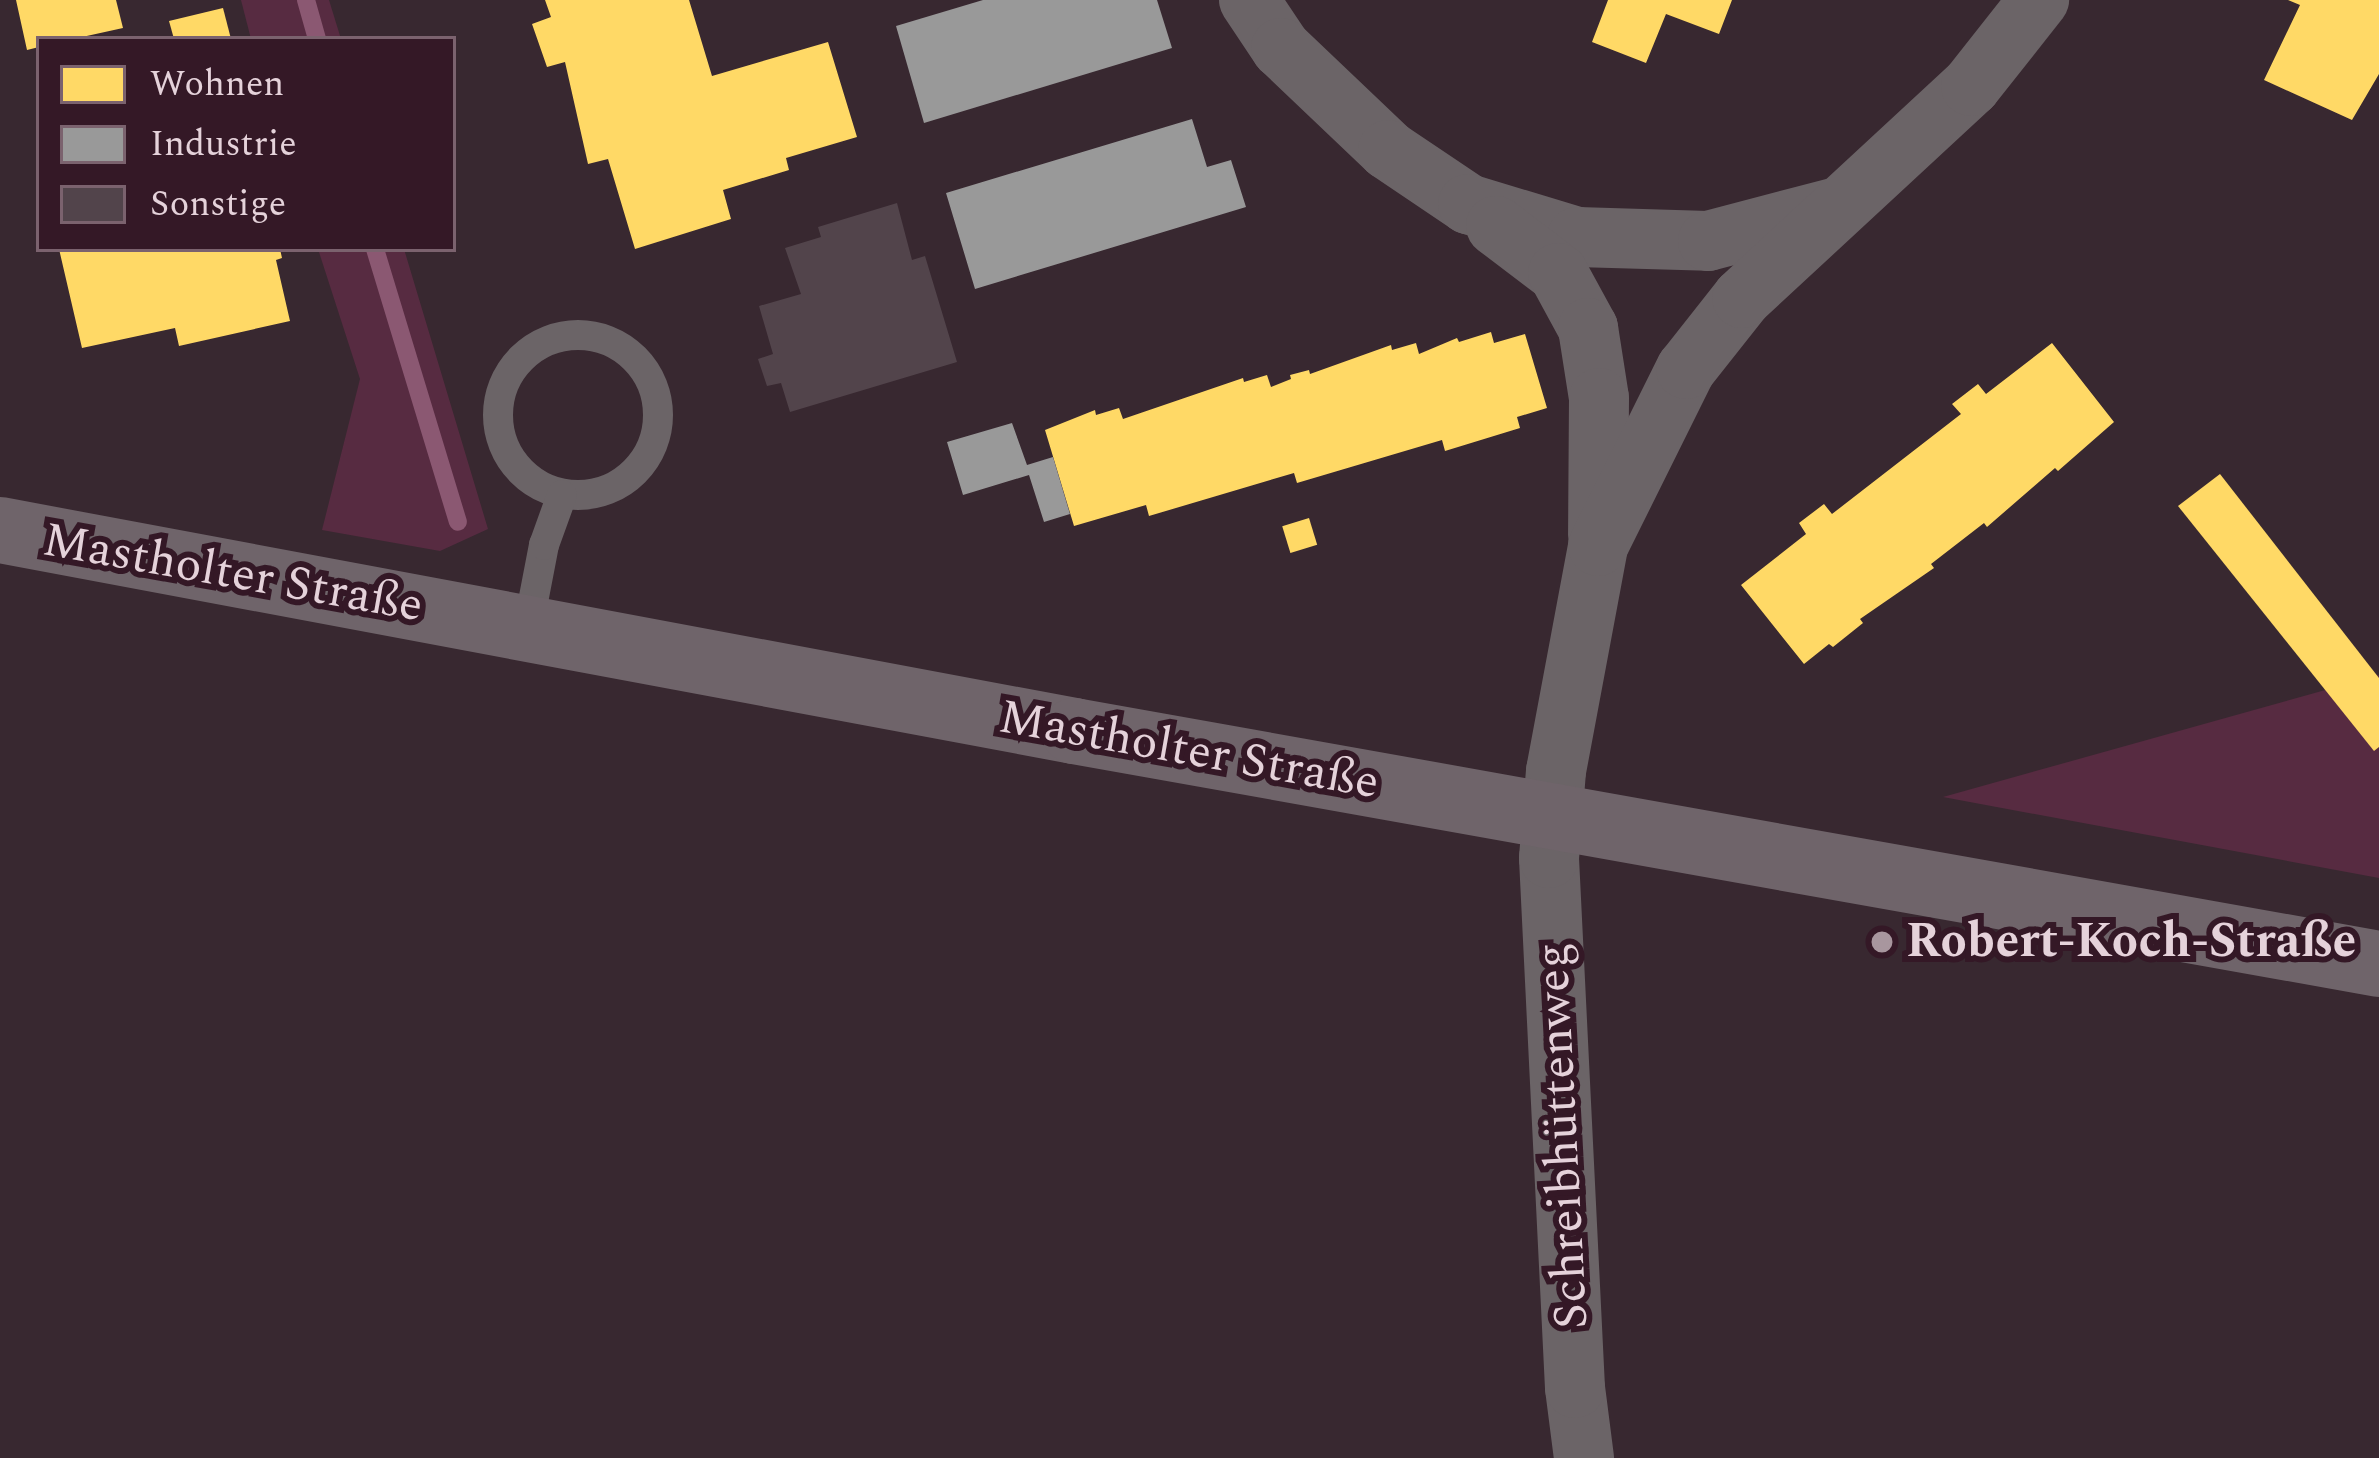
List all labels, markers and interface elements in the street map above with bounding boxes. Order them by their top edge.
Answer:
legend [36,36,456,252]
text: Wohnen [150,57,284,112]
text: Industrie [150,117,297,172]
text: Sonstige [150,177,286,232]
street label: Mastholter Straße [39,511,427,635]
street label: Mastholter Straße [995,688,1383,812]
place label: Robert-Koch-Straße [1906,913,2356,971]
marker: Robert-Koch-Straße [1869,929,1895,955]
street label: Schreibhüttenweg [1523,941,1601,1331]

